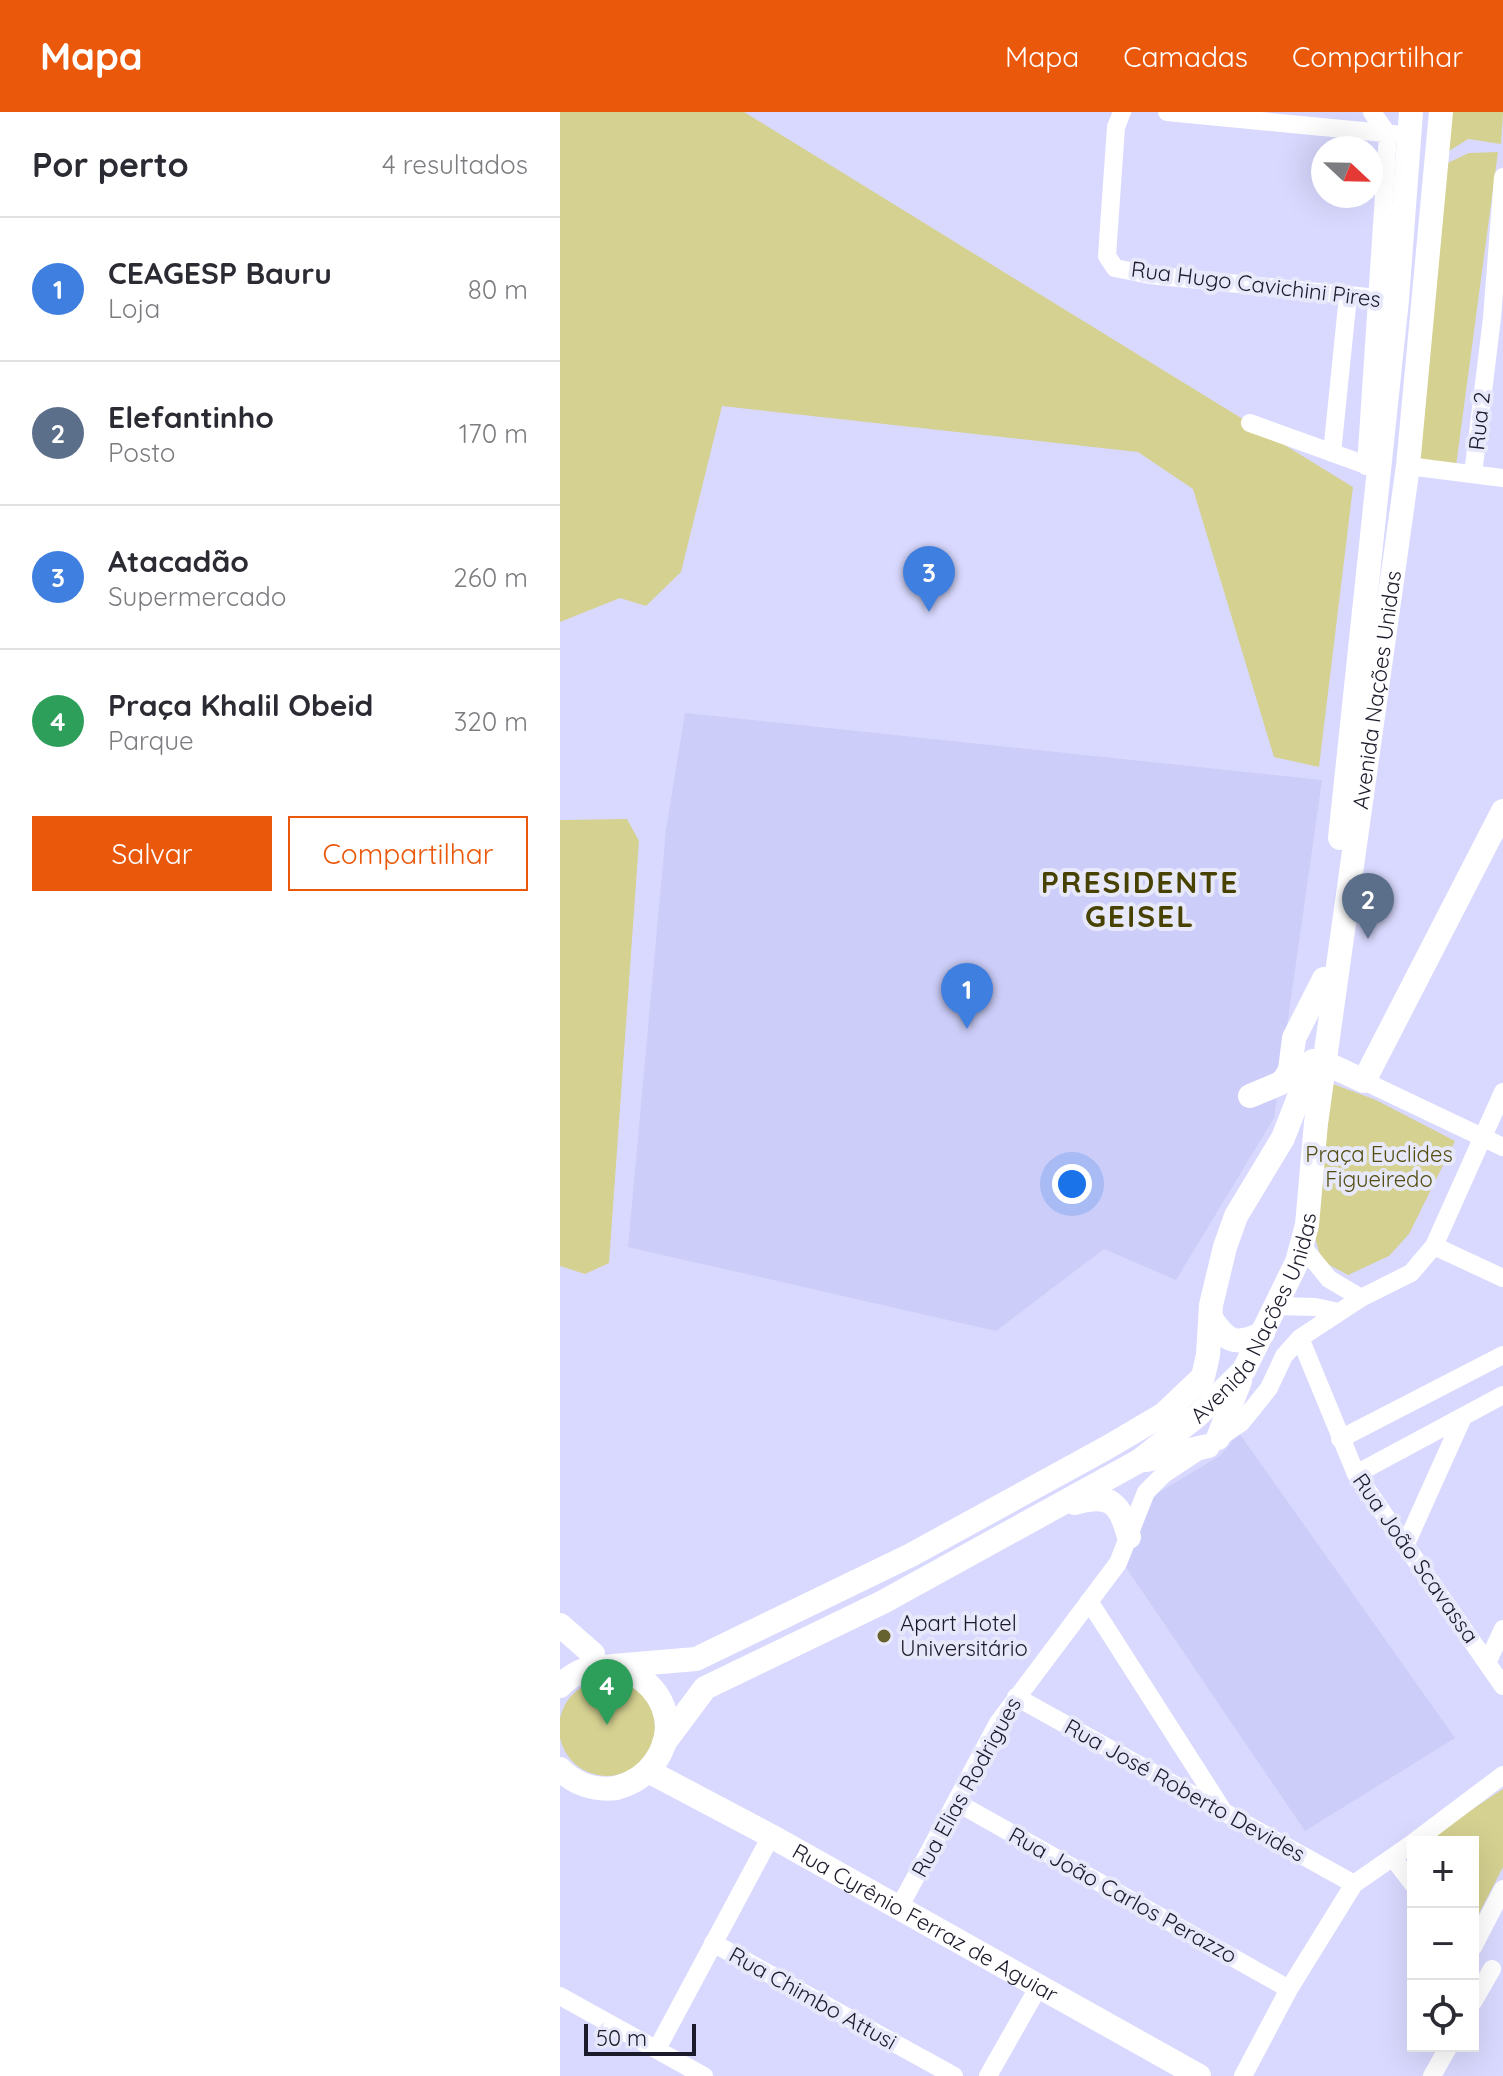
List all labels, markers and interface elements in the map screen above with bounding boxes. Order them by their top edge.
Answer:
text: Mapa [40,32,143,80]
text: Mapa [1005,39,1079,74]
text: Camadas [1123,39,1248,74]
text: Compartilhar [1292,39,1463,74]
north arrow [1311,136,1383,208]
text: Por perto [32,143,189,186]
text: 4 resultados [382,148,528,181]
text: CEAGESP Bauru [108,254,332,292]
street label: Rua Hugo Cavichini Pires [1129,255,1383,313]
text: 1 [53,273,63,306]
text: 80 m [468,273,528,306]
text: Loja [108,292,160,325]
street label: Rua 2 [1462,390,1496,452]
text: Elefantinho [108,398,274,436]
text: 2 [51,417,65,450]
text: 170 m [459,417,528,450]
text: Posto [108,436,176,469]
text: Atacadão [108,542,249,580]
pin: 3 [903,546,955,612]
text: 3 [51,561,65,594]
text: 260 m [453,561,528,594]
street label: Avenida Nações Unidas [1346,569,1407,811]
text: Supermercado [108,580,286,613]
text: Praça Khalil Obeid [108,686,373,724]
text: 4 [50,705,66,738]
text: 320 m [454,705,528,738]
text: Parque [108,724,194,757]
button: Salvar [32,816,272,891]
button: Compartilhar [288,816,528,891]
district label: PRESIDENTE GEISEL [1041,863,1239,935]
pin: 2 [1342,873,1394,939]
pin: 1 [941,963,993,1029]
park label: Praça Euclides Figueiredo [1305,1140,1453,1193]
your location [1052,1164,1092,1204]
street label: Avenida Nações Unidas [1184,1212,1322,1429]
street label: Rua João Scavassa [1347,1468,1485,1648]
place label: Apart Hotel Universitário [900,1609,1028,1662]
marker: Apart Hotel Universitário [875,1627,893,1645]
pin: 4 [581,1659,633,1725]
street label: Rua Elias Rodrigues [905,1692,1027,1882]
street label: Rua José Roberto Devides [1060,1712,1310,1868]
street label: Rua João Carlos Perazzo [1004,1821,1242,1969]
map controls [1407,1836,1479,2052]
button: + [1407,1836,1479,1908]
street label: Rua Cyrênio Ferraz de Aguiar [787,1837,1064,2008]
button: − [1407,1908,1479,1980]
street label: Rua Chimbo Attusi [724,1940,902,2056]
button: locate [1407,1980,1479,2052]
scale bar [584,2020,696,2056]
text: 50 m [596,2024,647,2052]

